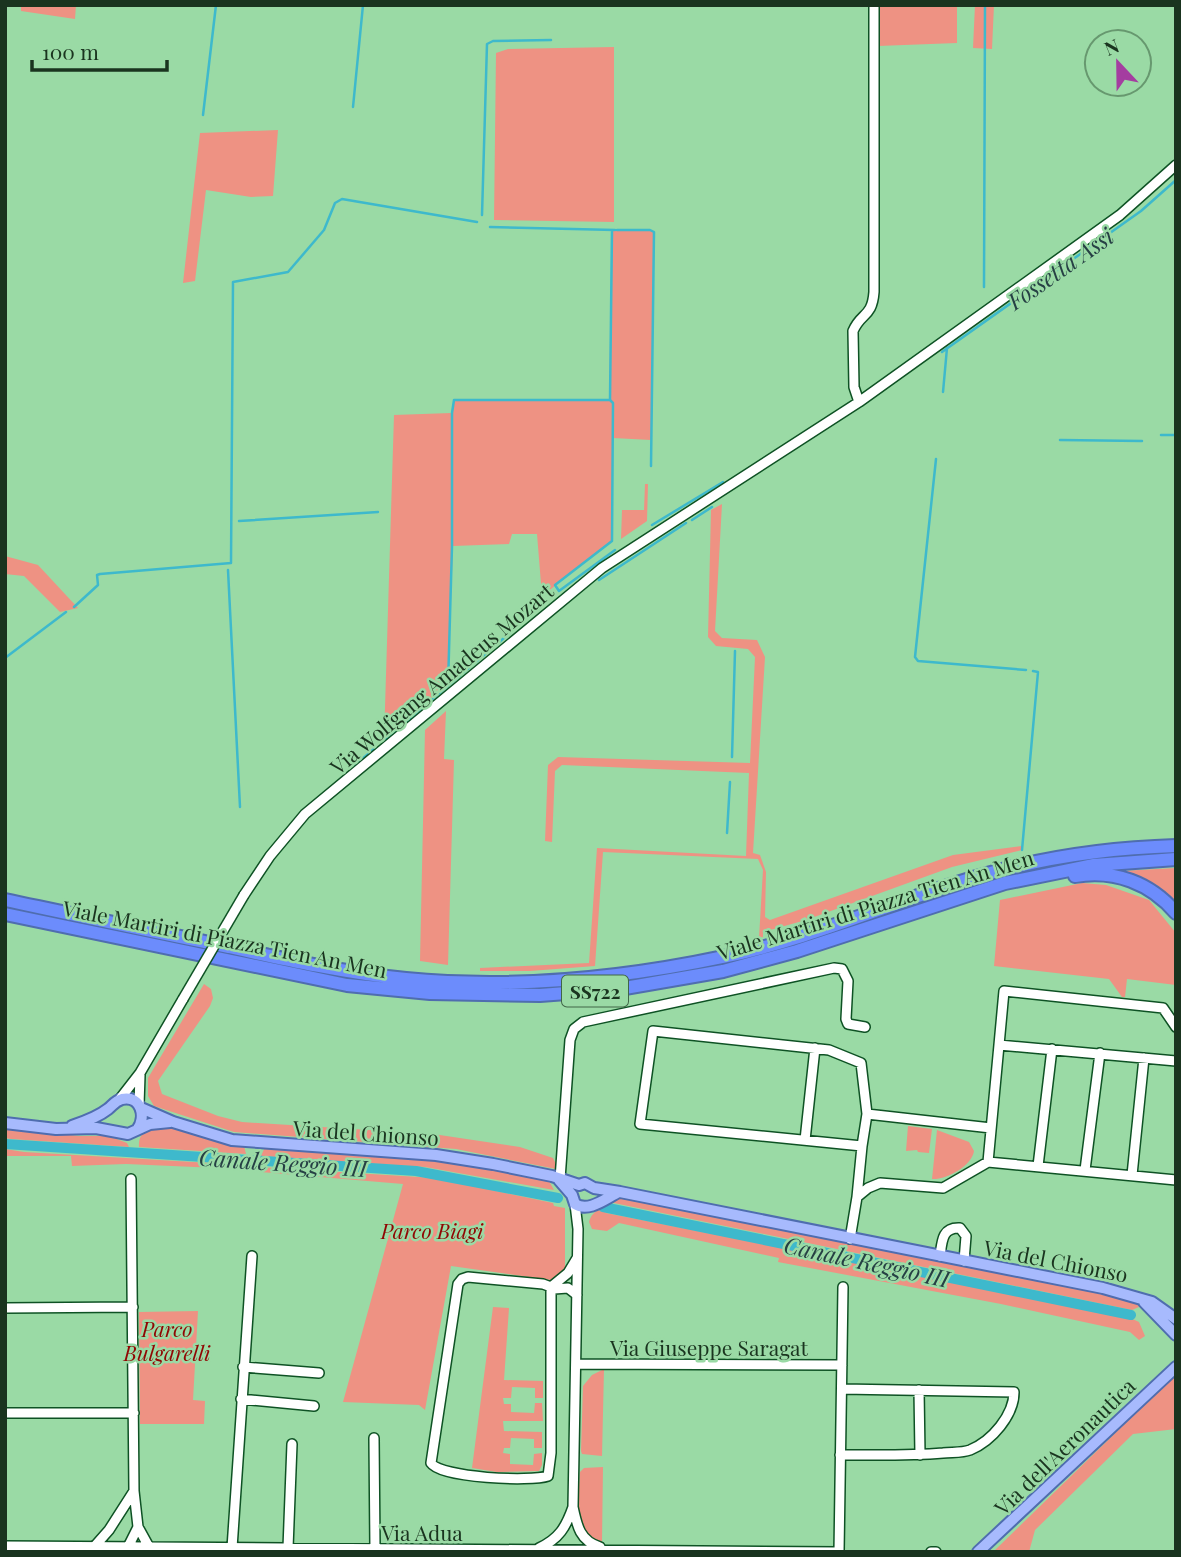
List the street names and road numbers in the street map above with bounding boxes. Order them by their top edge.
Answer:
street label: Via Wolfgang Amadeus Mozart [323,576,559,780]
street label: Viale Martiri di Piazza Tien An Men [712,842,1037,966]
street label: Viale Martiri di Piazza Tien An Men [60,893,390,983]
road number: SS722 [562,976,628,1007]
street label: Via del Chionso [291,1113,440,1151]
street label: Via del Chionso [981,1232,1130,1288]
street label: Via Giuseppe Saragat [609,1333,809,1361]
street label: Via dell'Aeronautica [987,1371,1141,1521]
street label: Via Adua [380,1518,463,1546]

